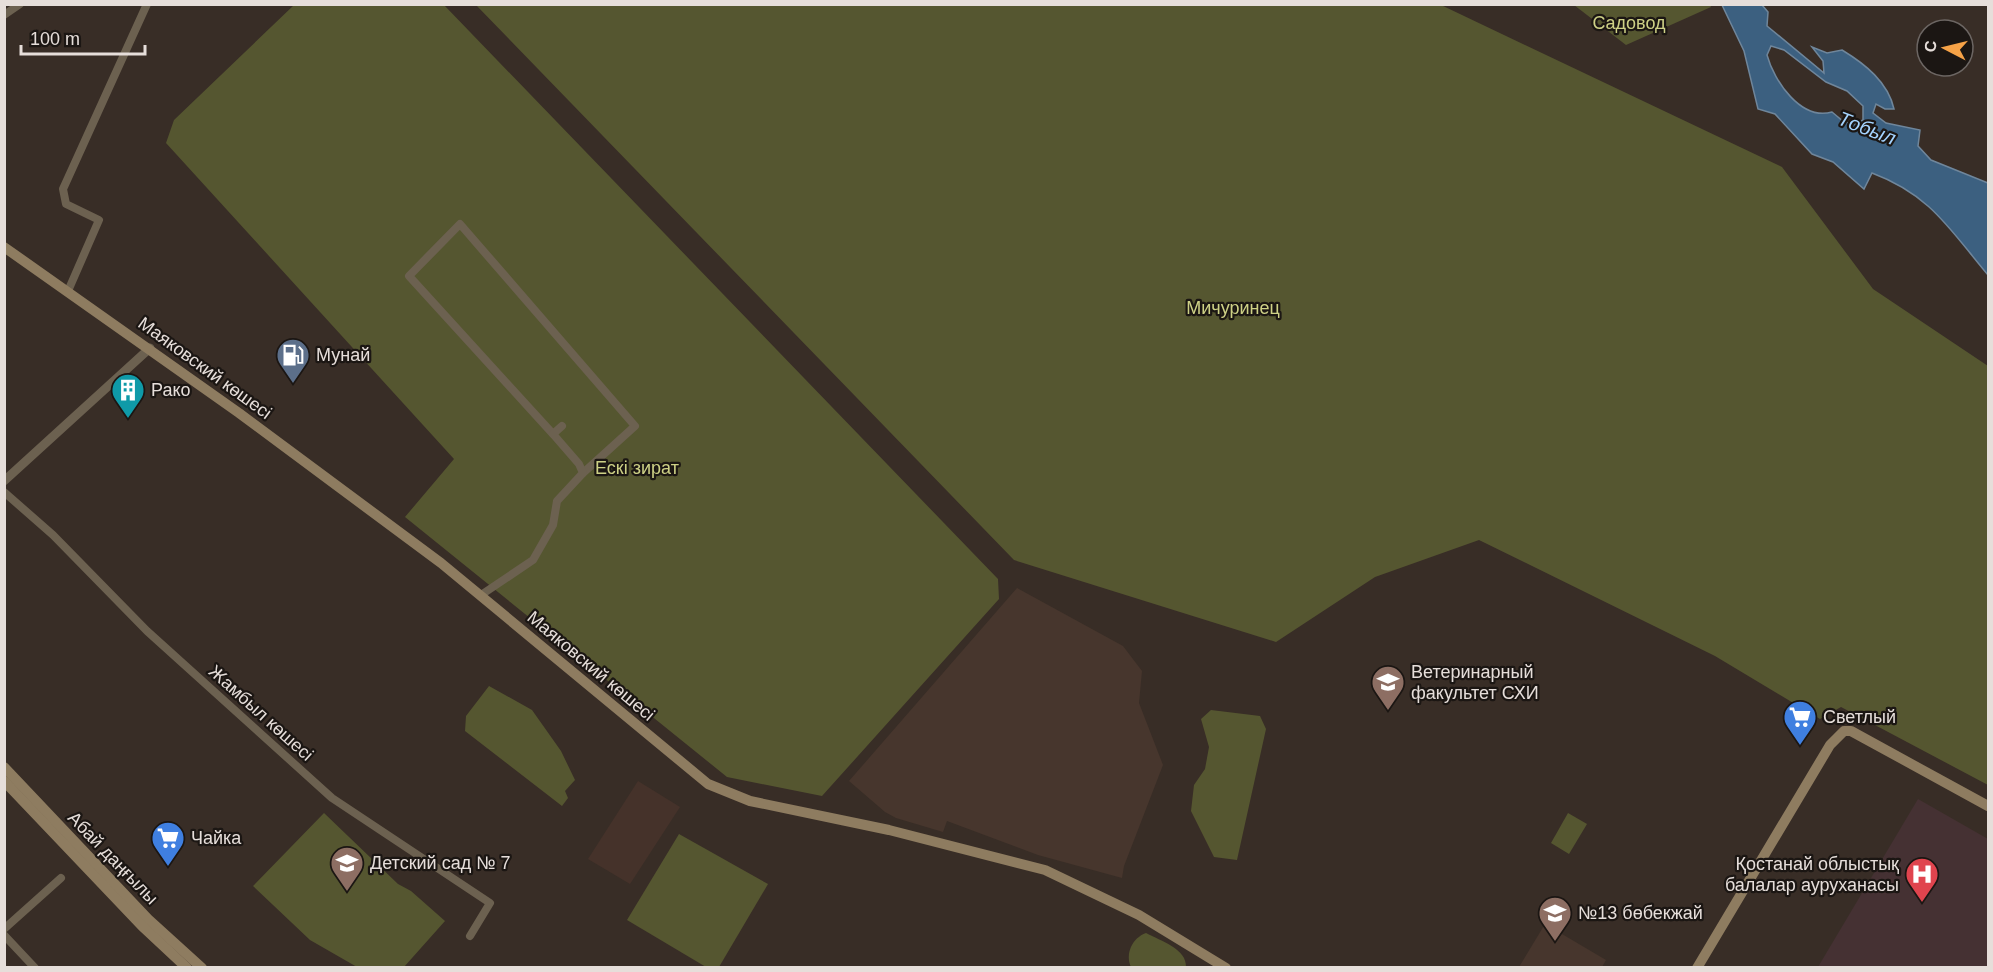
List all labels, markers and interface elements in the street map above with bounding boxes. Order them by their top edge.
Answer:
park label: Садовод [1592,13,1666,33]
scale bar [21,18,146,56]
north arrow [1915,18,1975,78]
text: 100 m [30,29,80,49]
text: С [1921,39,1940,53]
water label: Тобыл [1835,107,1899,149]
park label: Мичуринец [1186,298,1280,318]
street label: Маяковский көшесі [135,313,275,423]
fuel station icon: Мунай [275,337,311,384]
place label: Мунай [316,345,370,365]
building icon: Рако [110,372,146,419]
place label: Рако [151,380,191,400]
park label: Ескі зират [595,458,679,478]
street label: Маяковский көшесі [523,607,659,725]
street label: Жамбыл көшесі [205,661,317,765]
place label: Ветеринарный факультет СХИ [1411,662,1539,703]
school or university icon: Ветеринарный факультет СХИ [1370,664,1406,711]
supermarket icon: Светлый [1782,699,1818,746]
place label: Светлый [1823,707,1896,727]
street label: Абай даңғылы [64,808,162,908]
supermarket icon: Чайка [150,820,186,867]
place label: Чайка [191,828,242,848]
school or university icon: Детский сад № 7 [329,845,365,892]
place label: Детский сад № 7 [370,853,510,873]
place label: Қостанай облыстық балалар ауруханасы [1725,854,1899,895]
hospital icon: Қостанай облыстық балалар ауруханасы [1904,856,1940,903]
school or university icon: №13 бөбекжай [1537,895,1573,942]
place label: №13 бөбекжай [1578,903,1703,923]

